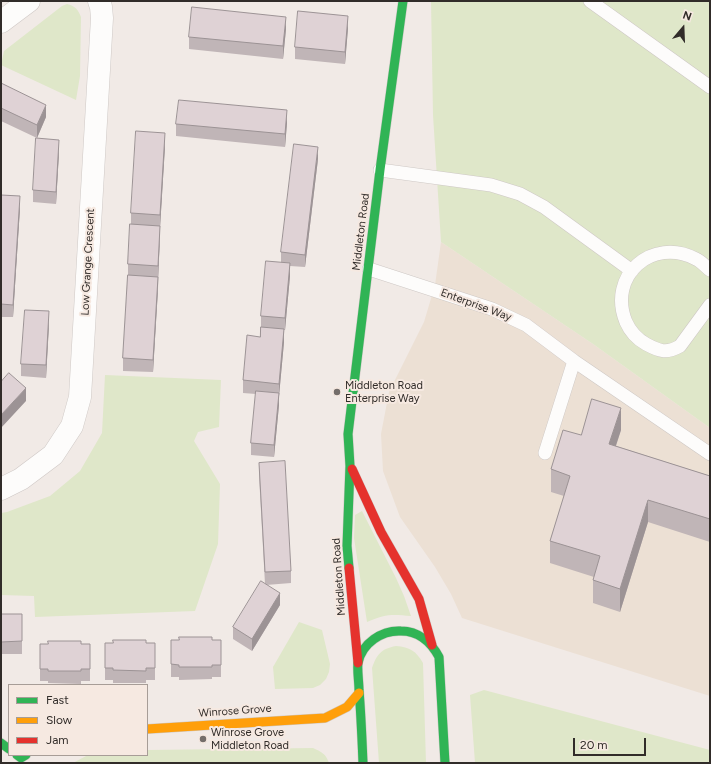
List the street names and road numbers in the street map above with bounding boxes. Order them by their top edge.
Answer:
street label: Middleton Road [350,193,372,271]
street label: Low Grange Crescent [79,208,97,316]
street label: Enterprise Way [439,286,513,324]
street label: Middleton Road [330,538,348,616]
street label: Winrose Grove [198,702,272,720]

